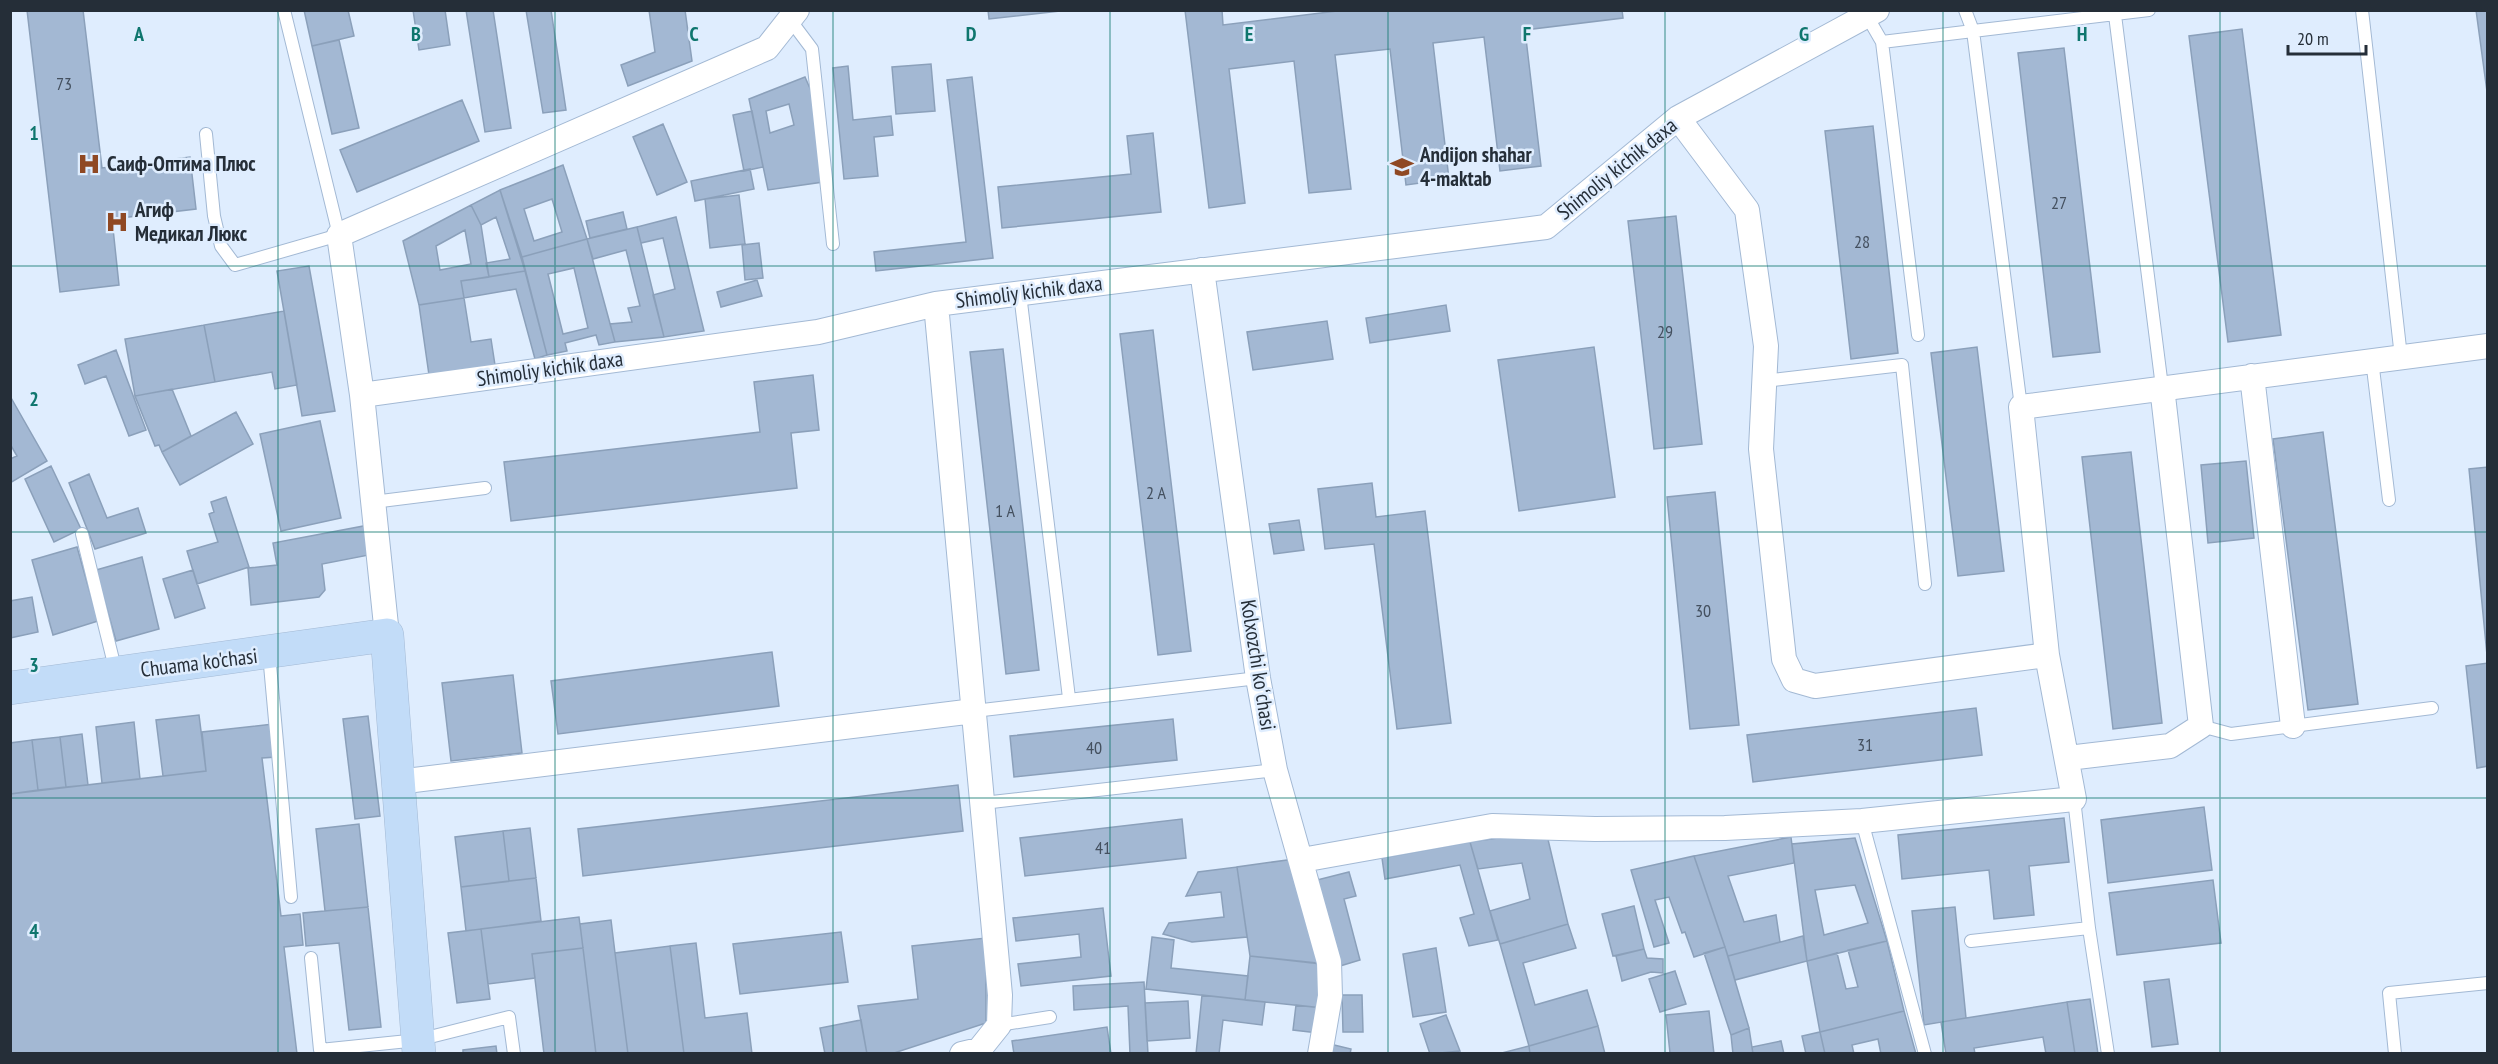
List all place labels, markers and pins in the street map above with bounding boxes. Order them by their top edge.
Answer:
place label: Andijon shahar 4-maktab [1419,141,1532,192]
place label: Саиф-Оптима Плюс [107,150,256,177]
hospital icon: Саиф-Оптима Плюс [76,151,102,177]
school or university icon: Andijon shahar 4-maktab [1389,154,1415,180]
place label: Агиф Медикал Люкс [134,196,248,247]
hospital icon: Агиф Медикал Люкс [104,209,130,235]

